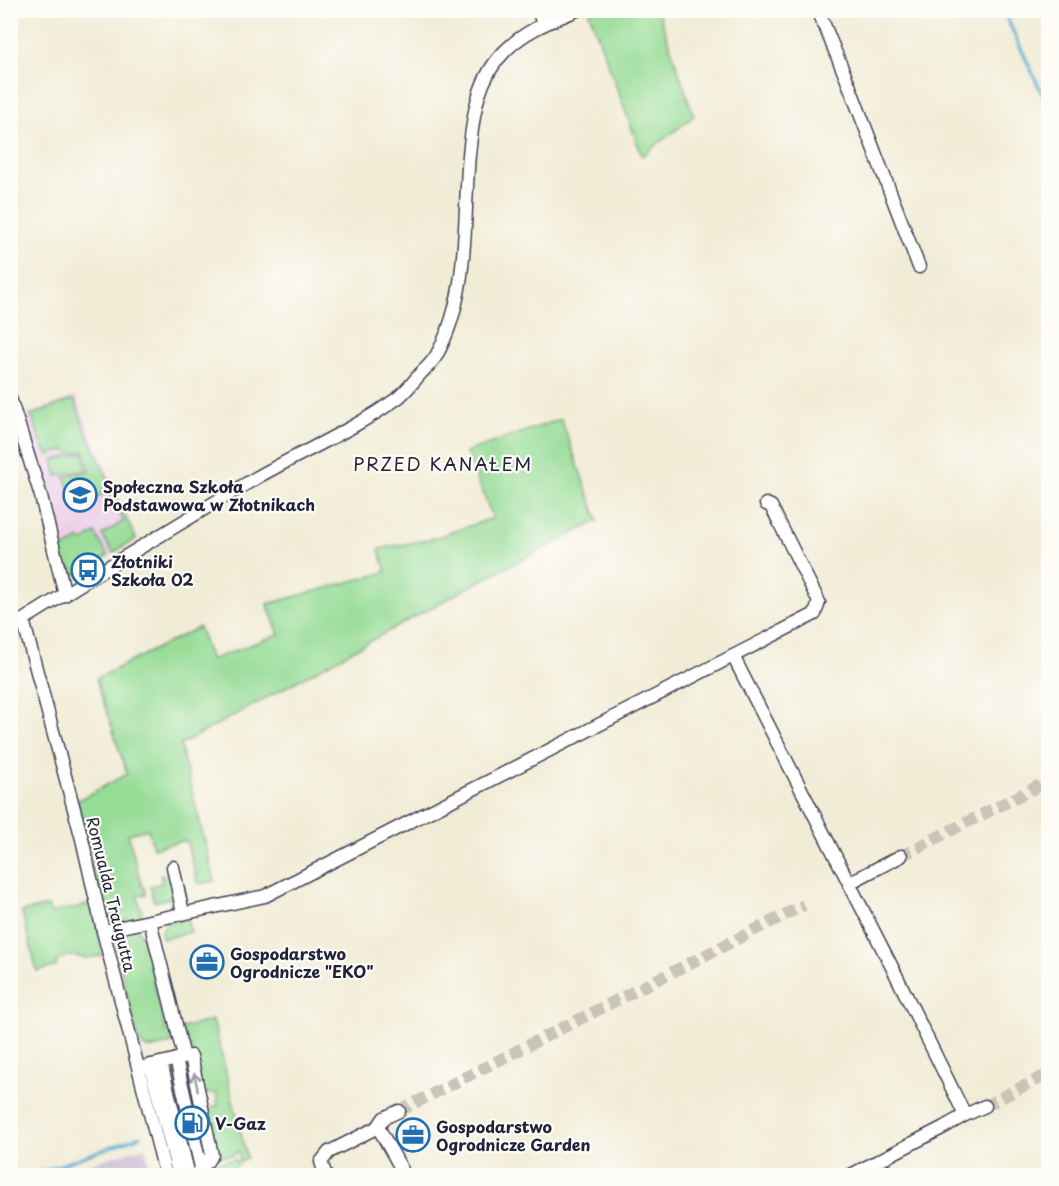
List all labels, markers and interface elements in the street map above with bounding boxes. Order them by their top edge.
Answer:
district label: PRZED KANAŁEM [353,450,533,477]
place label: Społeczna Szkoła Podstawowa w Złotnikach [103,474,315,516]
school or university icon: Społeczna Szkoła Podstawowa w Złotnikach [62,477,98,513]
place label: Złotniki Szkoła 02 [111,549,193,591]
bus stop icon: Złotniki Szkoła 02 [70,552,106,588]
street label: Romualda Traugutta [81,814,143,974]
place label: Gospodarstwo Ogrodnicze "EKO" [230,941,374,983]
office icon: Gospodarstwo Ogrodnicze "EKO" [189,944,225,980]
one-way arrow [190,1073,201,1092]
fuel station icon: V-Gaz [174,1105,210,1141]
place label: V-Gaz [215,1111,266,1135]
place label: Gospodarstwo Ogrodnicze Garden [436,1114,590,1156]
office icon: Gospodarstwo Ogrodnicze Garden [395,1117,431,1153]

